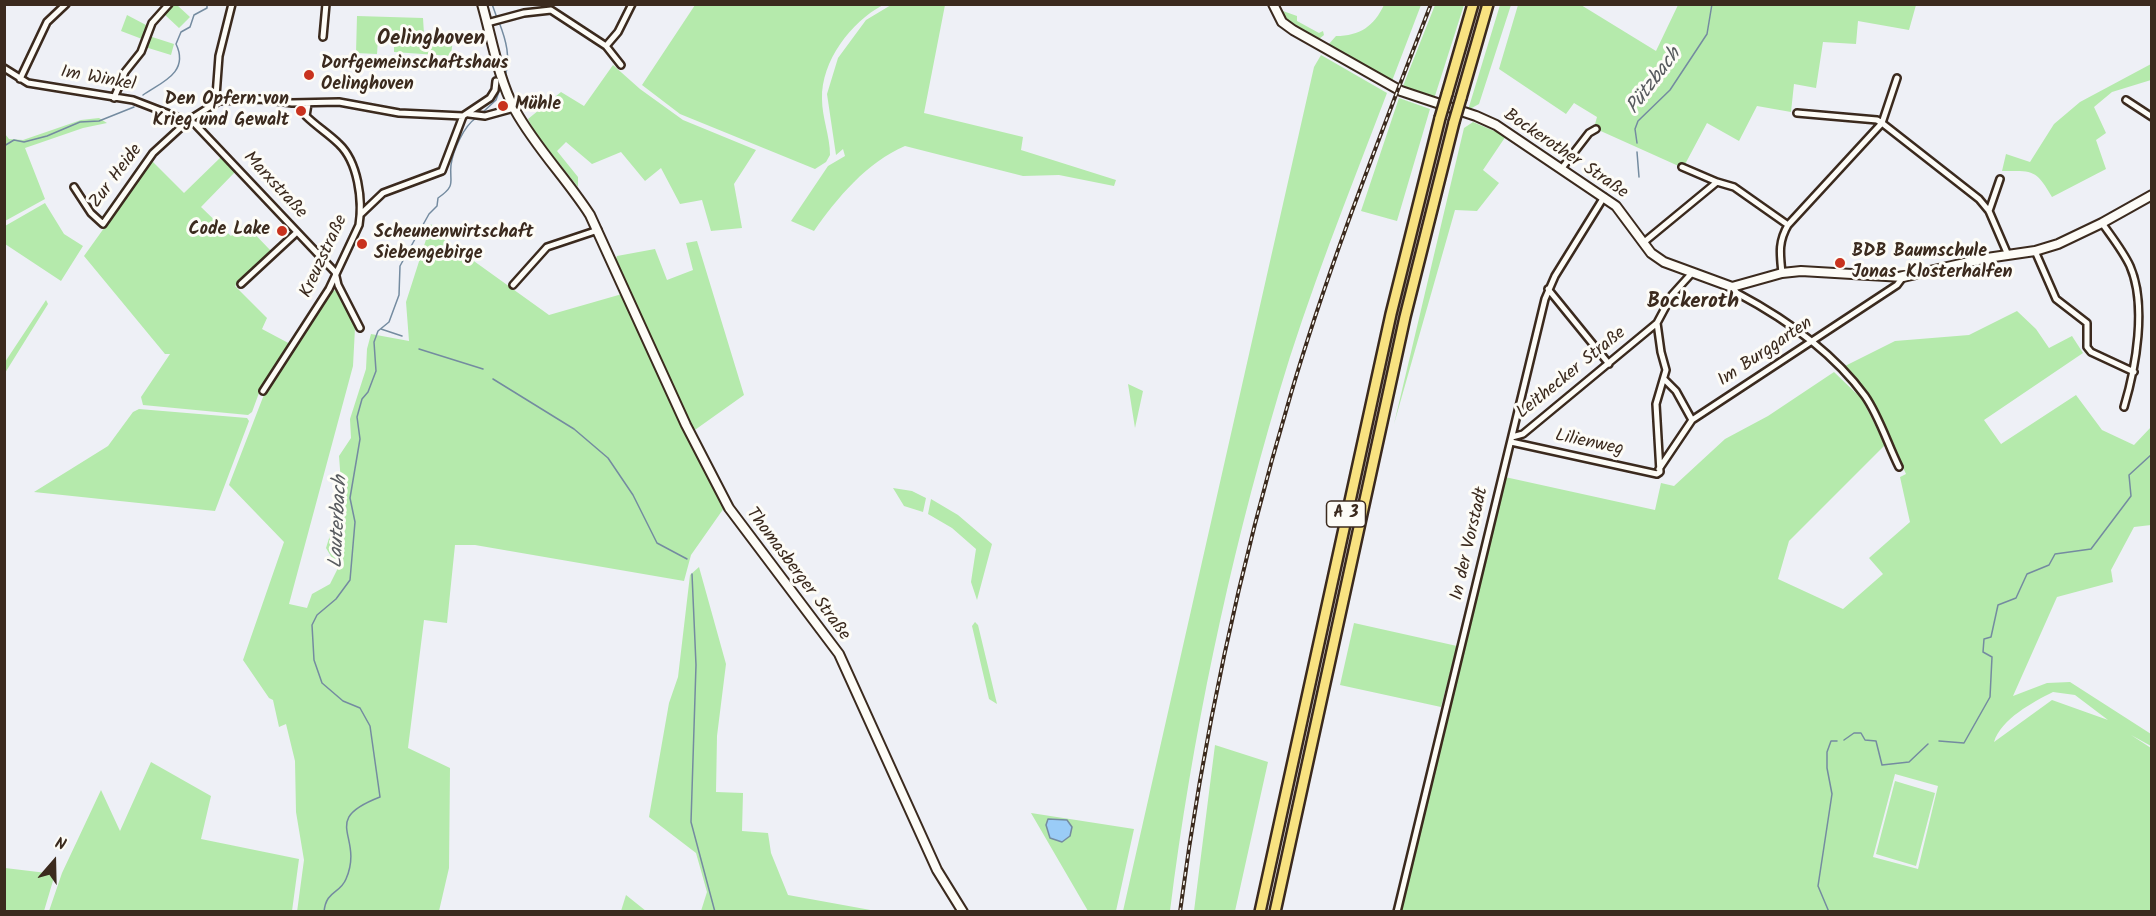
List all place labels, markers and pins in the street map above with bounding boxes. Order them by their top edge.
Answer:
place label: Dorfgemeinschaftshaus Oelinghoven [321,54,509,97]
marker: Dorfgemeinschaftshaus Oelinghoven [302,68,316,82]
place label: Den Opfern von Krieg und Gewalt [153,90,289,132]
place label: Mühle [515,95,561,117]
marker: Mühle [496,99,510,113]
marker: Den Opfern von Krieg und Gewalt [294,104,308,118]
place label: Code Lake [189,220,270,242]
place label: Scheunenwirtschaft Siebengebirge [374,223,534,266]
marker: Code Lake [275,224,289,238]
marker: Scheunenwirtschaft Siebengebirge [355,237,369,251]
place label: BDB Baumschule Jonas-Klosterhalfen [1852,242,2012,284]
marker: BDB Baumschule Jonas-Klosterhalfen [1833,256,1847,270]

